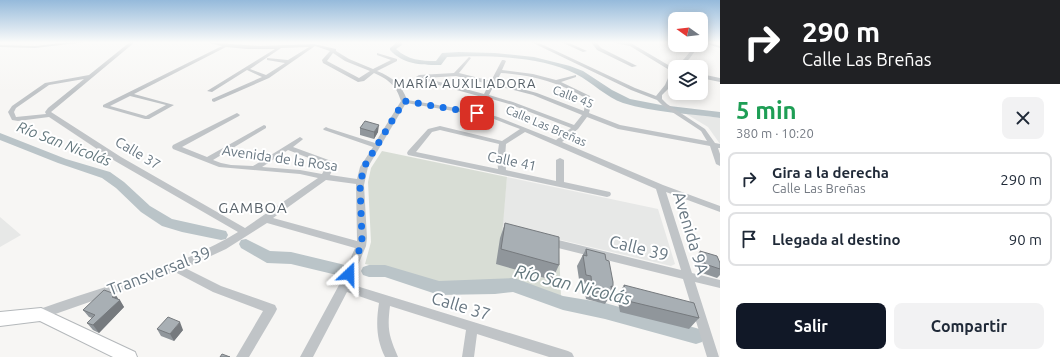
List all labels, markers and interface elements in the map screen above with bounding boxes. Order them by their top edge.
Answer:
north arrow [668,12,708,52]
map controls [668,12,708,100]
icon: right [736,16,788,68]
text: 290 m [802,16,880,47]
text: Calle Las Breñas [802,49,932,69]
button: layers [668,60,708,100]
district label: MARÍA AUXILIADORA [394,75,536,90]
street label: Calle 45 [551,83,595,110]
pin [460,96,494,130]
text: 5 min [736,97,797,124]
button: close [1002,97,1044,139]
icon: arrive [466,102,488,124]
street label: Calle Las Breñas [504,103,589,148]
water label: Río San Nicolás [15,118,114,170]
text: 380 m · 10:20 [736,126,814,140]
street label: Calle 37 [113,133,163,173]
street label: Avenida de la Rosa [221,142,339,174]
street label: Calle 41 [486,148,538,174]
text: Gira a la derecha [772,164,889,181]
icon: right [738,168,760,190]
text: 290 m [1000,171,1042,188]
text: Calle Las Breñas [772,181,866,195]
street label: Avenida 9A [670,189,713,277]
district label: GAMBOA [218,199,288,216]
icon: arrive [738,228,760,250]
street label: Calle 39 [607,231,671,264]
text: Llegada al destino [772,231,901,248]
text: 90 m [1009,231,1042,248]
street label: Transversal 39 [105,242,213,299]
position arrow [328,253,370,295]
water label: Río San Nicolás [513,260,634,308]
street label: Calle 37 [429,288,493,323]
button: Salir [736,303,886,349]
button: Compartir [894,303,1044,349]

